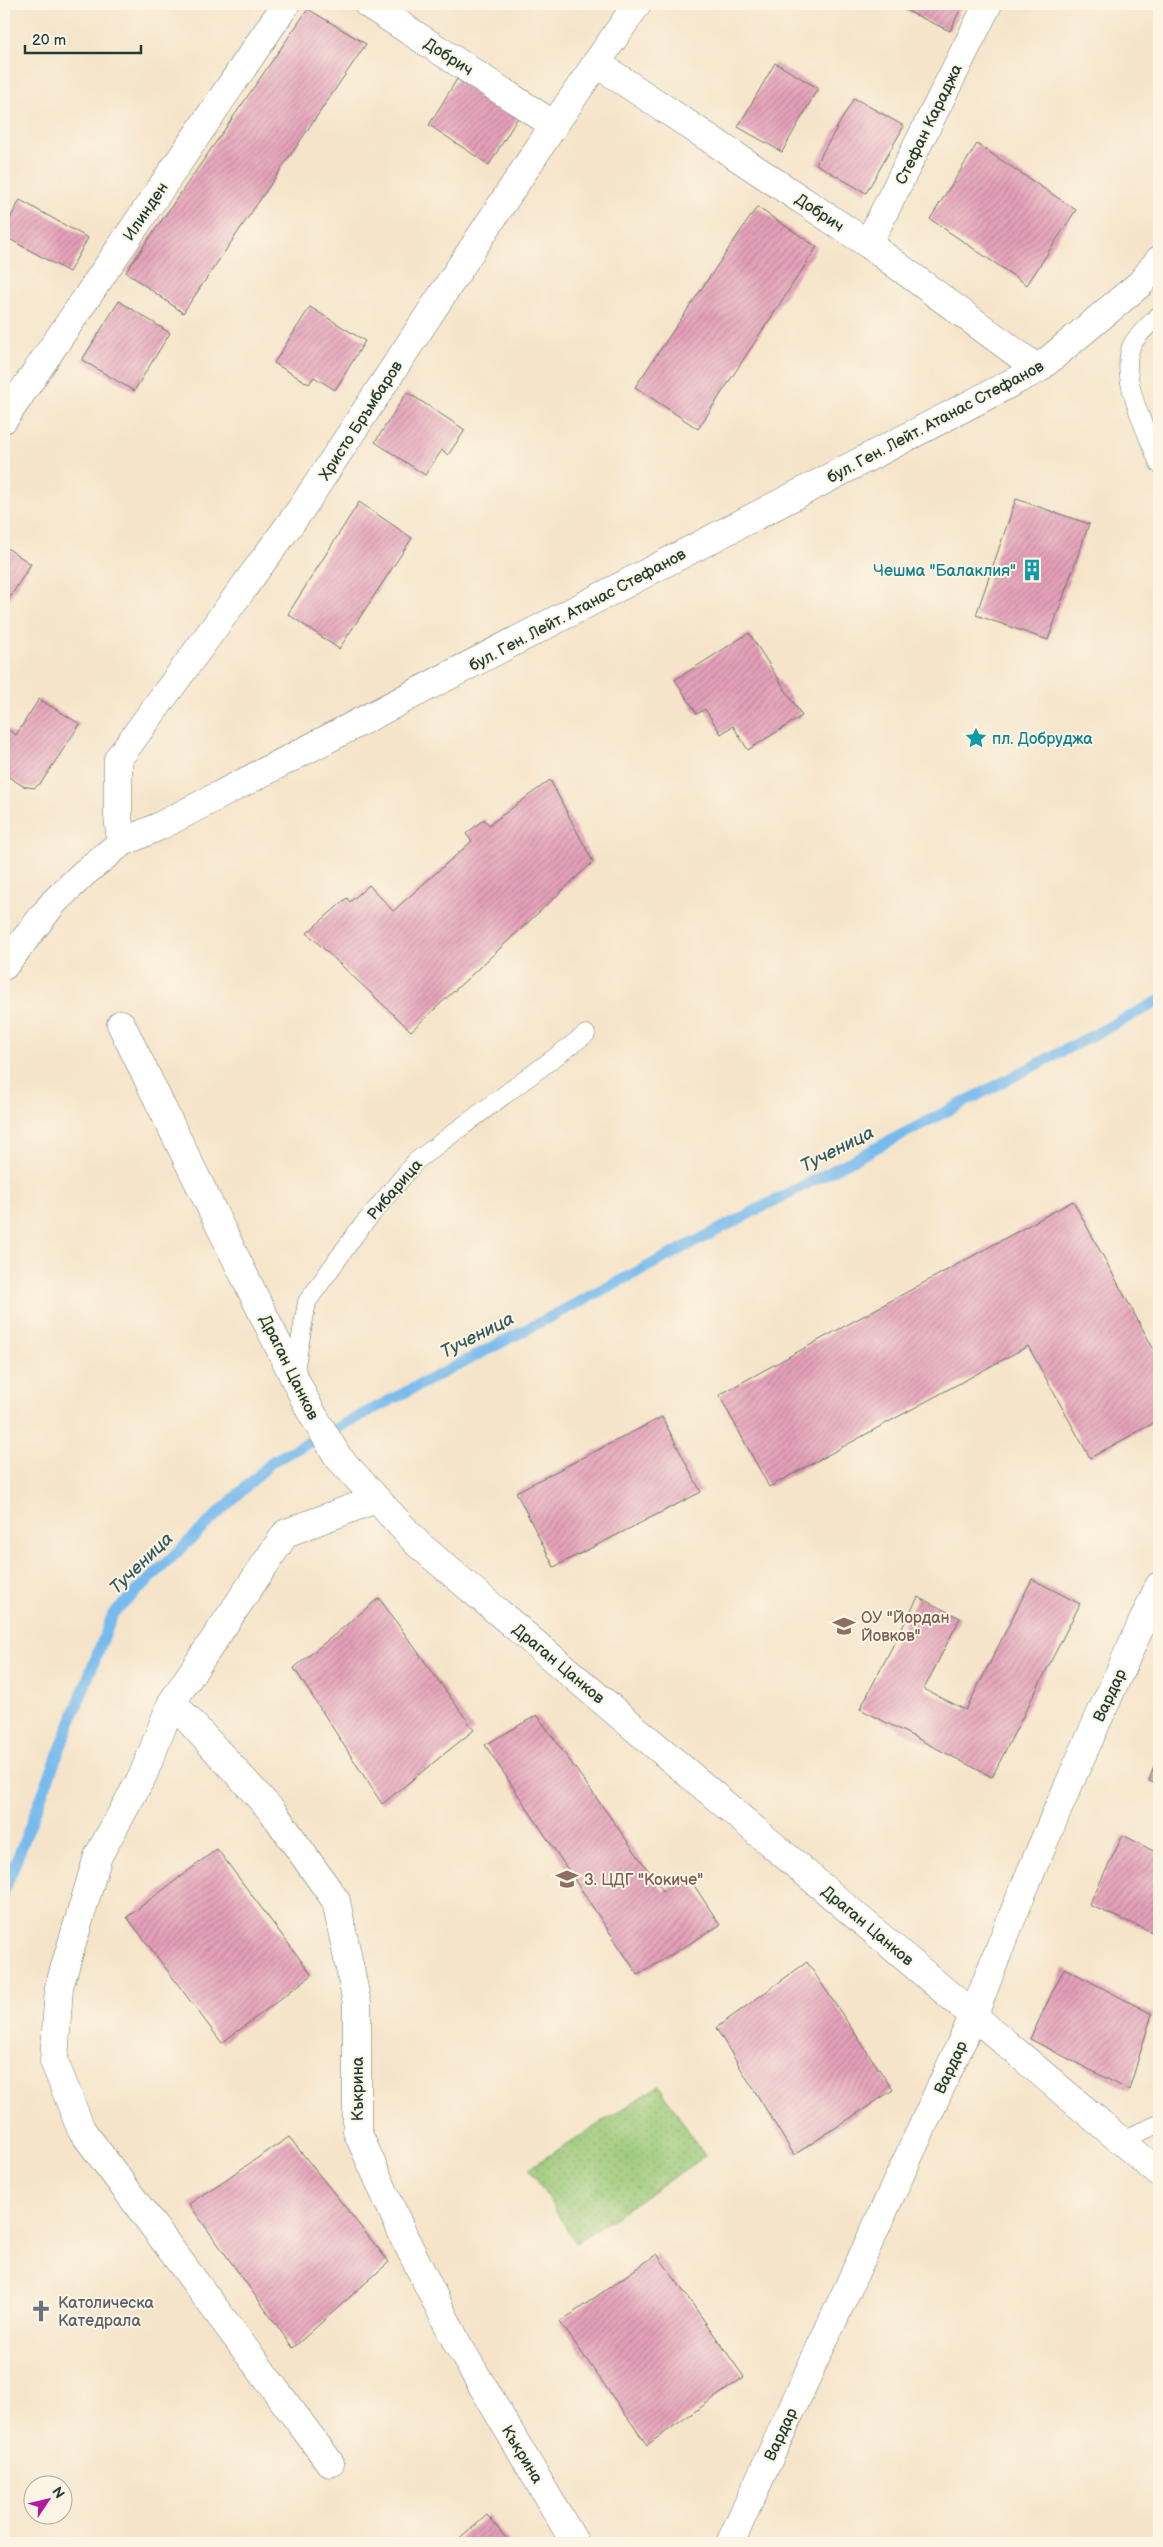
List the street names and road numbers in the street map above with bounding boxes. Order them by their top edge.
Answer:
street label: Добрич [420,34,476,80]
street label: Стефан Караджа [892,61,967,188]
street label: Илинден [120,179,173,245]
street label: Добрич [791,190,847,236]
street label: Христо Бръмбаров [316,357,407,484]
street label: бул. Ген. Лейт. Атанас Стефанов [824,357,1048,488]
street label: бул. Ген. Лейт. Атанас Стефанов [466,545,690,676]
street label: Рибарица [364,1155,427,1224]
street label: Драган Цанков [255,1312,323,1424]
street label: Драган Цанков [508,1620,608,1709]
street label: Вардар [1090,1666,1131,1725]
street label: Драган Цанков [817,1882,917,1971]
street label: Вардар [931,2038,972,2097]
street label: Къкрина [349,2056,368,2121]
street label: Вардар [761,2405,802,2464]
street label: Къкрина [497,2422,547,2488]

